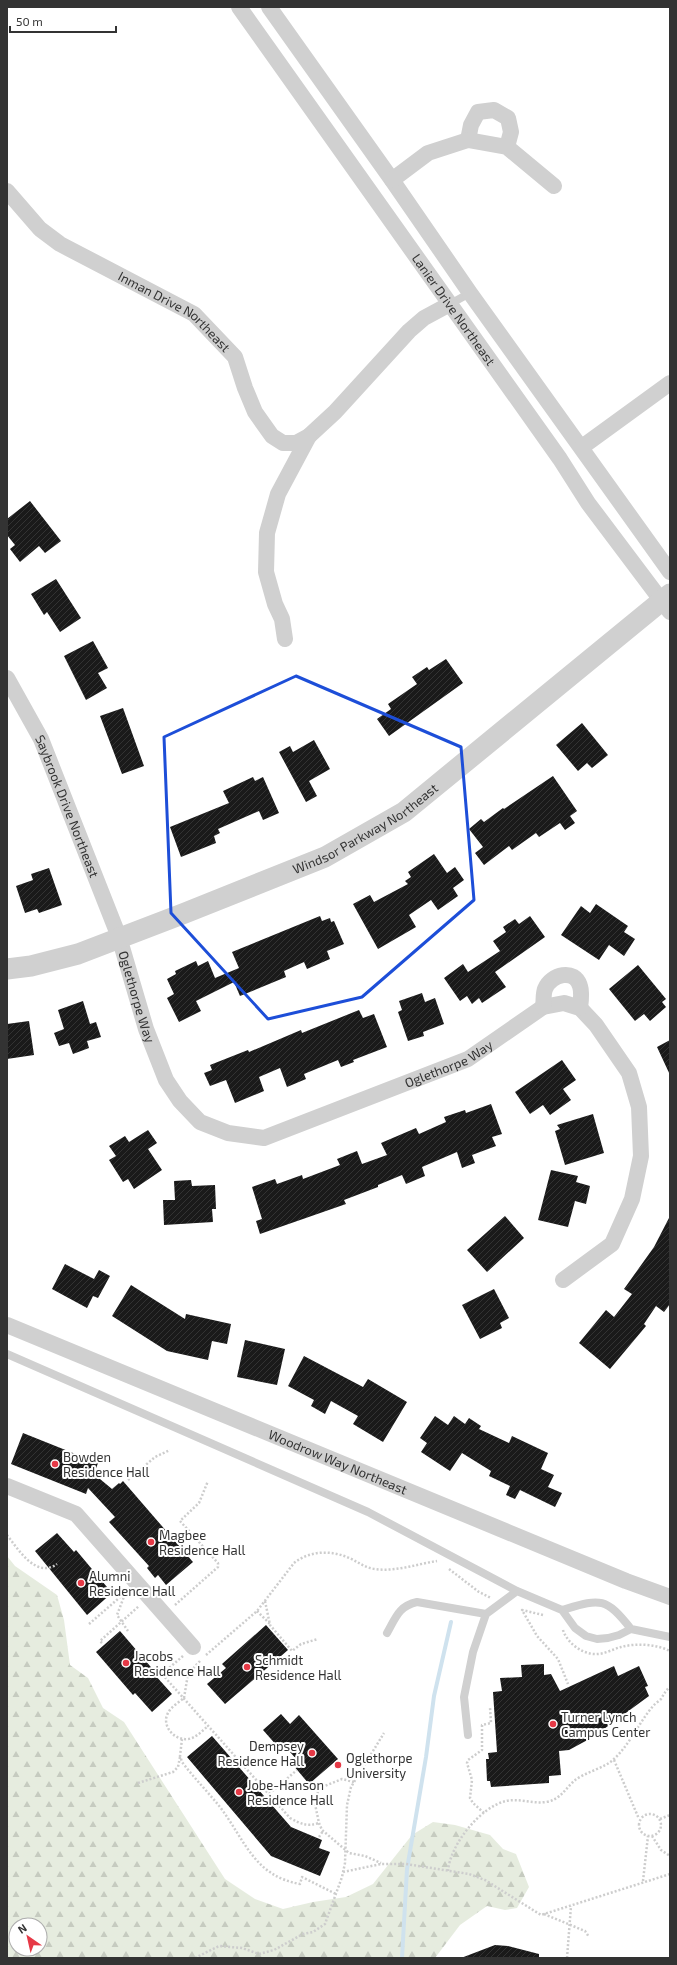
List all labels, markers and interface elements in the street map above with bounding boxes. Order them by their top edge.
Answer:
scale bar [10,8,116,34]
text: 50 m [16,14,43,28]
street label: Lanier Drive Northeast [409,251,499,368]
street label: Inman Drive Northeast [116,268,234,355]
street label: Saybrook Drive Northeast [32,732,103,880]
street label: Windsor Parkway Northeast [290,780,441,877]
street label: Oglethorpe Way [115,949,159,1045]
street label: Oglethorpe Way [402,1036,496,1091]
street label: Woodrow Way Northeast [266,1426,410,1498]
place label: Bowden Residence Hall [63,1449,150,1480]
marker: Bowden Residence Hall [50,1459,60,1469]
place label: Magbee Residence Hall [159,1527,246,1558]
marker: Magbee Residence Hall [146,1537,156,1547]
place label: Alumni Residence Hall [89,1568,176,1599]
marker: Alumni Residence Hall [76,1578,86,1588]
place label: Jacobs Residence Hall [134,1648,221,1679]
place label: Schmidt Residence Hall [255,1652,342,1683]
marker: Jacobs Residence Hall [121,1658,131,1668]
marker: Schmidt Residence Hall [242,1662,252,1672]
place label: Turner Lynch Campus Center [561,1709,650,1740]
marker: Turner Lynch Campus Center [548,1719,558,1729]
place label: Dempsey Residence Hall [218,1738,304,1769]
marker: Dempsey Residence Hall [307,1748,317,1758]
place label: Oglethorpe University [346,1750,412,1781]
marker: Oglethorpe University [333,1760,343,1770]
place label: Jobe-Hanson Residence Hall [247,1777,334,1808]
marker: Jobe-Hanson Residence Hall [234,1787,244,1797]
north arrow [8,1917,48,1957]
text: N [15,1921,29,1936]

